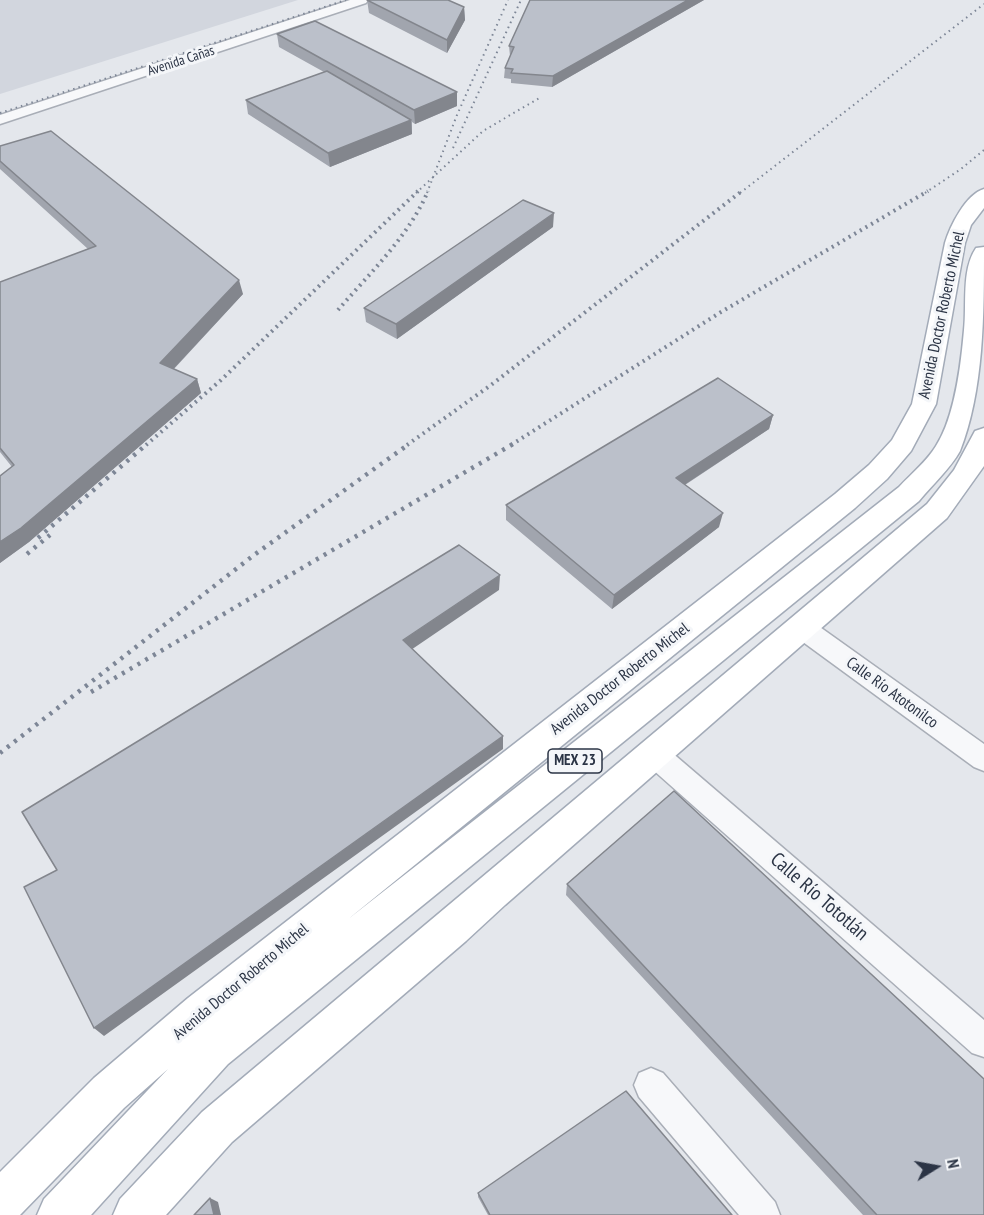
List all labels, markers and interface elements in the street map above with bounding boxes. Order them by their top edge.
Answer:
street label: Avenida Cañas [145,42,217,80]
street label: Avenida Doctor Roberto Michel [915,230,969,400]
street label: Avenida Doctor Roberto Michel [547,619,693,739]
street label: Calle Río Atotonilco [842,653,942,733]
road number: MEX 23 [548,749,602,773]
street label: Calle Río Tototlán [765,848,873,946]
street label: Avenida Doctor Roberto Michel [169,920,313,1044]
north arrow [906,1137,966,1197]
text: N [943,1157,964,1170]

